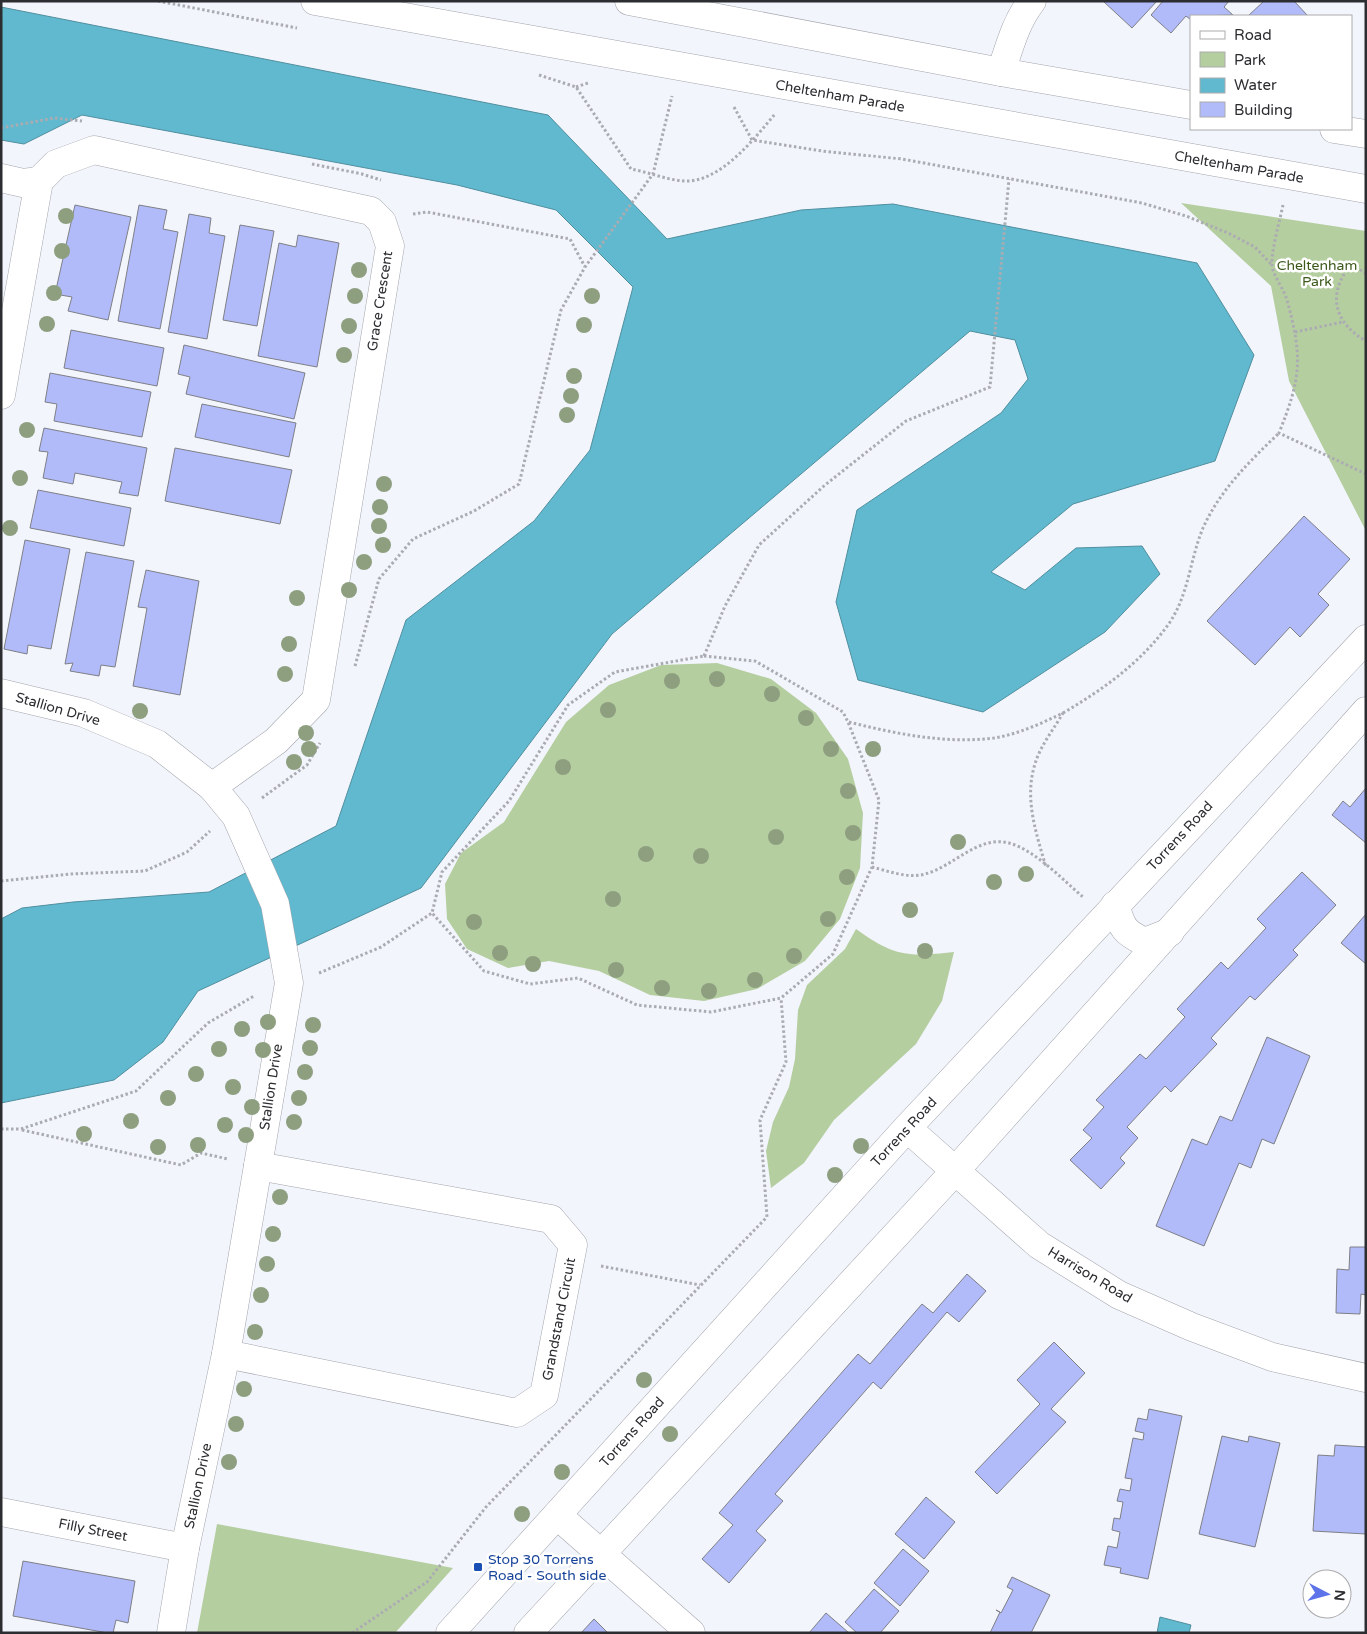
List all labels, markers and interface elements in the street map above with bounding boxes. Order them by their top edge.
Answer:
legend [1190,15,1352,130]
text: Road [1234,26,1272,44]
text: Park [1234,51,1266,69]
street label: Cheltenham Parade [774,76,906,116]
text: Water [1234,76,1277,94]
text: Building [1234,101,1293,119]
street label: Cheltenham Parade [1173,147,1305,187]
street label: Grace Crescent [364,249,396,352]
park label: Cheltenham Park [1277,257,1357,290]
street label: Stallion Drive [14,689,102,729]
street label: Torrens Road [1144,798,1216,874]
street label: Stallion Drive [256,1043,286,1131]
street label: Torrens Road [868,1094,940,1170]
street label: Harrison Road [1045,1243,1135,1307]
street label: Grandstand Circuit [539,1255,579,1382]
street label: Torrens Road [596,1393,668,1471]
street label: Stallion Drive [181,1442,215,1530]
street label: Filly Street [57,1515,130,1545]
place label: Stop 30 Torrens Road - South side [488,1551,606,1584]
marker: Stop 30 Torrens Road - South side [472,1561,484,1573]
north arrow [1302,1569,1352,1619]
text: N [1330,1589,1348,1602]

